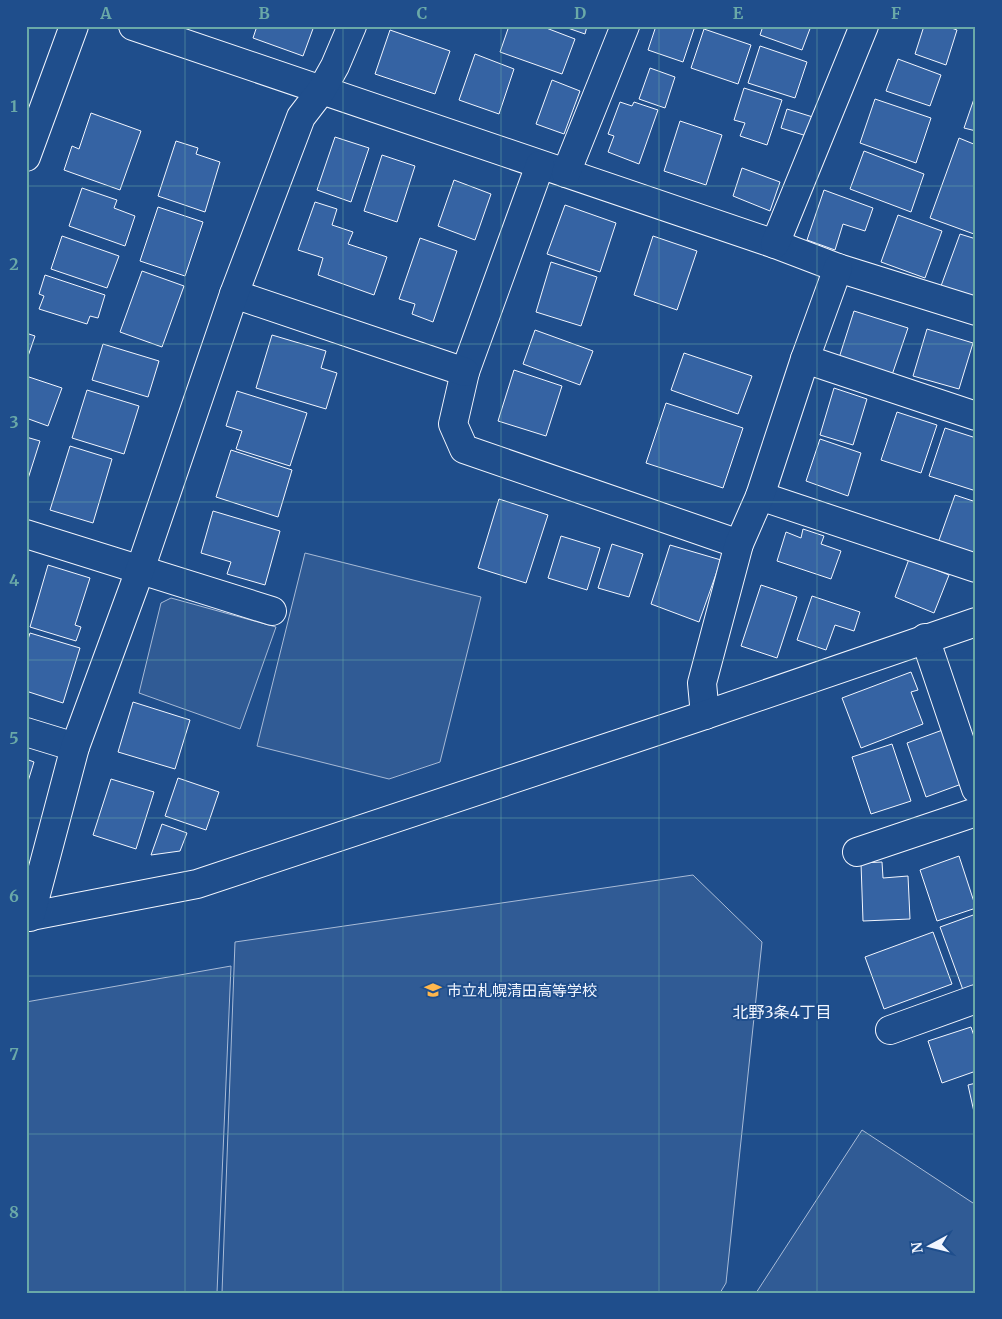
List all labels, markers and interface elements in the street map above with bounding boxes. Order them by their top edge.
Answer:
text: A [99,3,112,23]
text: B [258,3,270,23]
text: C [417,3,427,23]
text: D [574,3,586,23]
text: E [733,3,744,23]
text: F [891,3,901,23]
text: 1 [10,96,18,116]
text: 2 [9,254,19,274]
text: 3 [9,412,19,432]
text: 4 [9,570,19,590]
text: 5 [9,728,19,748]
text: 6 [9,886,19,906]
school or university icon: 市立札幌清田高等学校 [423,980,443,1000]
place label: 市立札幌清田高等学校 [447,981,597,1000]
district label: 北野3条4丁目 [732,1002,832,1022]
text: 7 [9,1044,19,1064]
text: 8 [9,1202,19,1222]
north arrow [904,1222,954,1272]
text: N [907,1241,927,1254]

